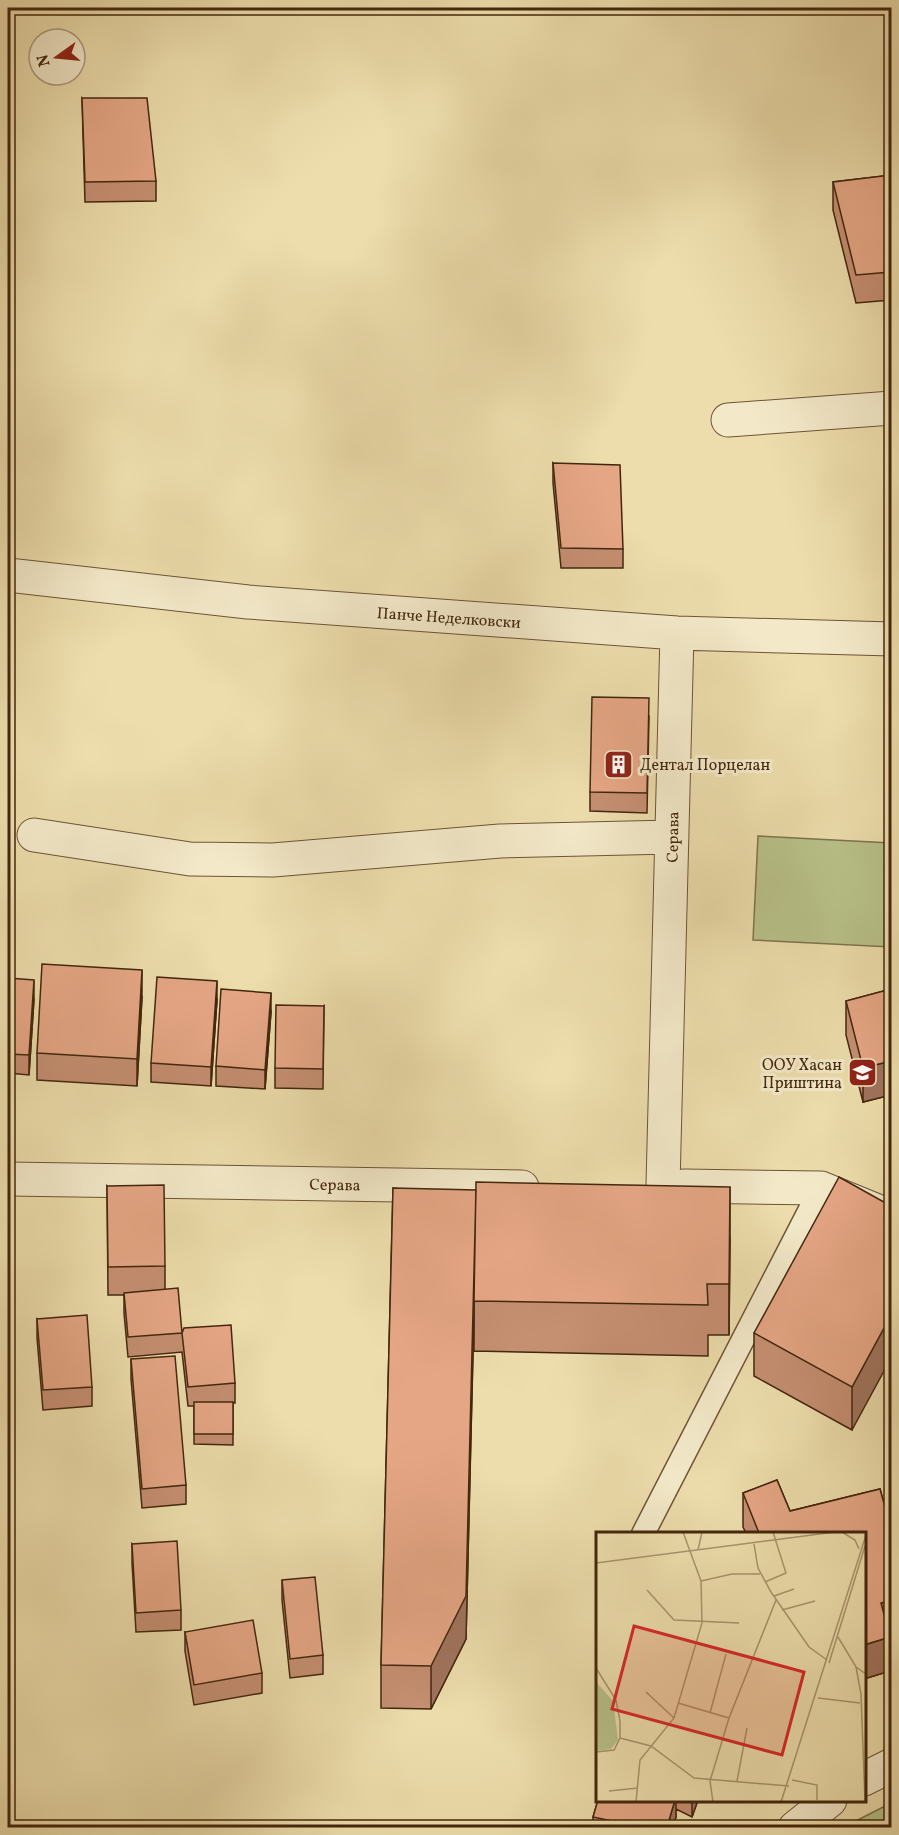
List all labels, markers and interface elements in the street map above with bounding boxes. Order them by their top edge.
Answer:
north arrow [27,27,87,87]
text: N [32,52,57,69]
street label: Панче Неделковски [376,603,522,635]
building icon: Дентал Порцелан [603,748,635,780]
place label: Дентал Порцелан [640,755,771,777]
street label: Серава [663,811,685,863]
place label: ООУ Хасан Приштина [762,1055,842,1095]
school or university icon: ООУ Хасан Приштина [847,1057,879,1089]
street label: Серава [309,1175,361,1197]
inset map [596,1532,866,1802]

